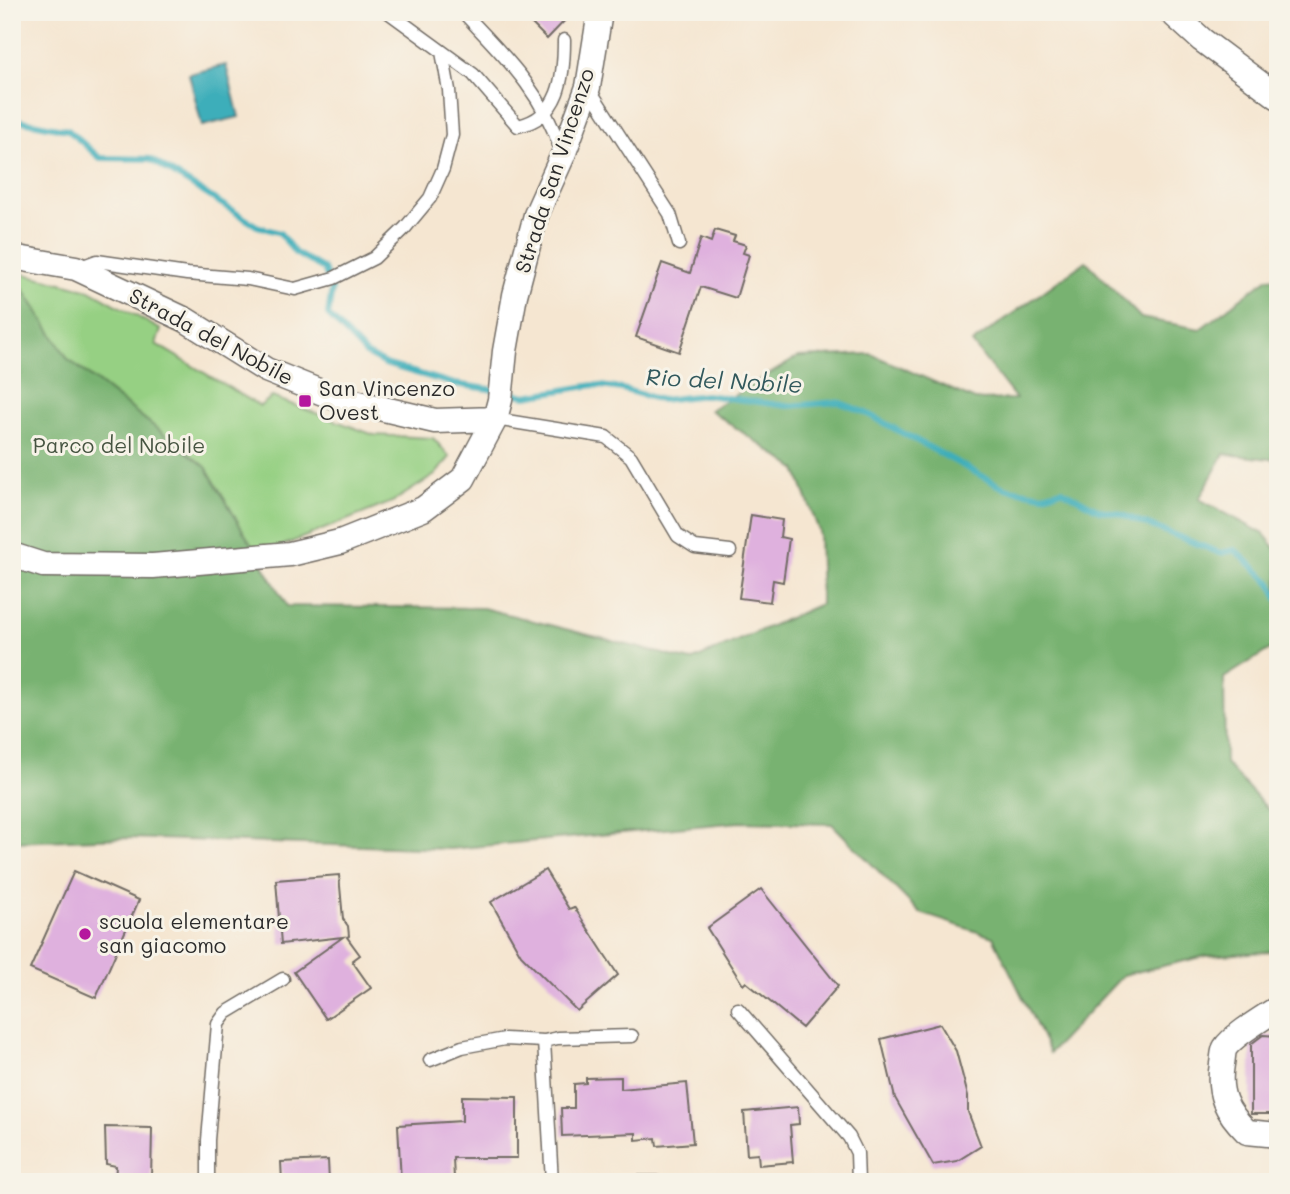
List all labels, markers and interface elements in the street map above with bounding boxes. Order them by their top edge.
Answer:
street label: Strada San Vincenzo [508,65,599,276]
street label: Strada del Nobile [125,281,298,390]
water label: Rio del Nobile [645,361,803,399]
place label: San Vincenzo Ovest [319,374,455,425]
marker: San Vincenzo Ovest [297,393,313,409]
park label: Parco del Nobile [33,431,205,458]
place label: scuola elementare san giacomo [99,907,289,958]
marker: scuola elementare san giacomo [77,926,93,942]

